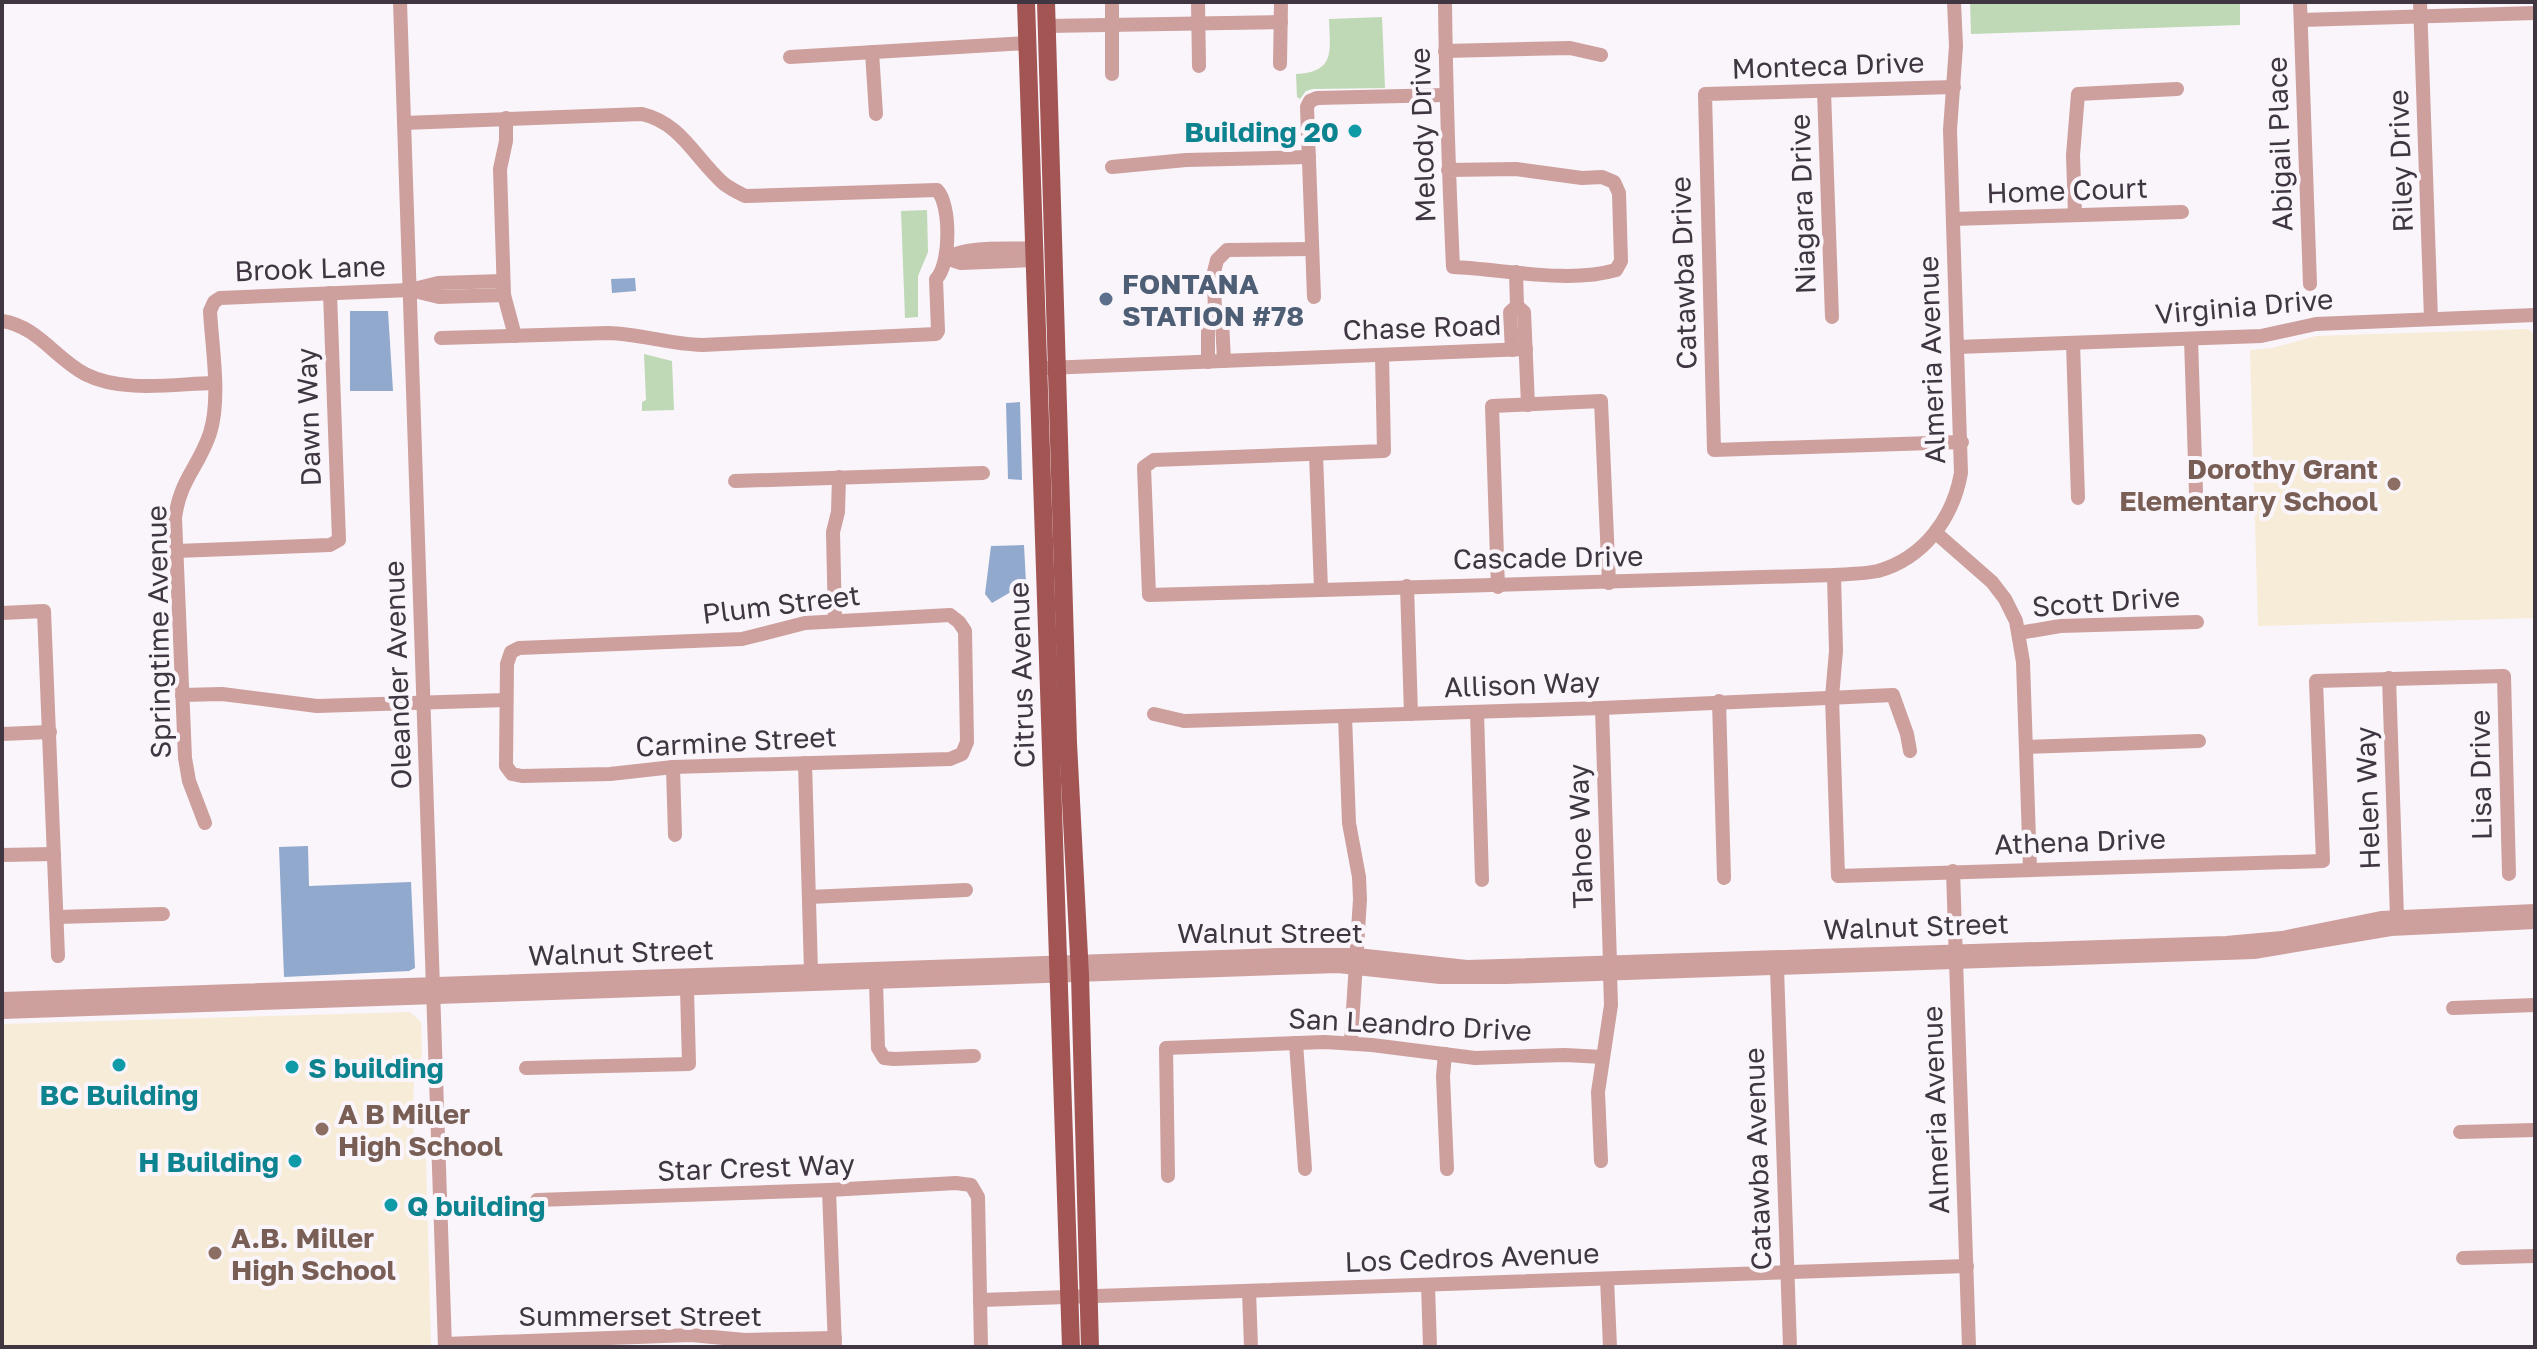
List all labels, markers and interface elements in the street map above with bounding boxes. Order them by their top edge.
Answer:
street label: Monteca Drive [1731,45,1925,85]
street label: Melody Drive [1402,47,1442,223]
street label: Abigail Place [2259,56,2299,232]
street label: Riley Drive [2381,89,2419,233]
street label: Niagara Drive [1782,113,1822,295]
place label: Building 20 [1184,115,1339,148]
marker: Building 20 [1346,122,1364,140]
street label: Home Court [1986,171,2148,209]
street label: Catawba Drive [1663,176,1703,370]
street label: Brook Lane [234,249,386,287]
street label: Almeria Avenue [1911,255,1951,465]
place label: FONTANA STATION #78 [1122,267,1304,332]
street label: Virginia Drive [2154,282,2334,330]
marker: FONTANA STATION #78 [1097,290,1115,308]
street label: Chase Road [1342,308,1502,346]
street label: Dawn Way [289,347,327,487]
place label: Dorothy Grant Elementary School [2119,452,2378,517]
marker: Dorothy Grant Elementary School [2385,475,2403,493]
street label: Springtime Avenue [139,505,177,759]
street label: Cascade Drive [1452,539,1644,575]
street label: Oleander Avenue [377,560,417,790]
street label: Plum Street [700,578,862,630]
street label: Scott Drive [2031,579,2181,623]
street label: Citrus Avenue [1001,581,1041,769]
street label: Allison Way [1443,665,1601,703]
street label: Lisa Drive [2462,709,2498,841]
street label: Carmine Street [635,719,837,763]
street label: Helen Way [2348,725,2386,870]
street label: Tahoe Way [1561,763,1599,909]
street label: Athena Drive [1994,822,2166,860]
street label: Walnut Street [1823,906,2009,946]
street label: Walnut Street [1177,916,1363,949]
street label: Walnut Street [528,932,714,972]
street label: San Leandro Drive [1287,1001,1533,1047]
street label: Almeria Avenue [1915,1005,1955,1215]
street label: Catawba Avenue [1737,1047,1777,1271]
place label: S building [308,1051,444,1084]
marker: BC Building [110,1056,128,1074]
marker: S building [283,1058,301,1076]
place label: BC Building [40,1078,198,1111]
place label: A B Miller High School [338,1097,503,1162]
marker: A B Miller High School [313,1120,331,1138]
place label: H Building [138,1145,279,1178]
street label: Star Crest Way [657,1147,856,1187]
marker: H Building [286,1152,304,1170]
place label: Q building [407,1189,545,1222]
marker: Q building [382,1196,400,1214]
place label: A.B. Miller High School [231,1221,396,1286]
street label: Los Cedros Avenue [1344,1236,1600,1278]
marker: A.B. Miller High School [206,1244,224,1262]
street label: Summerset Street [518,1299,762,1332]

